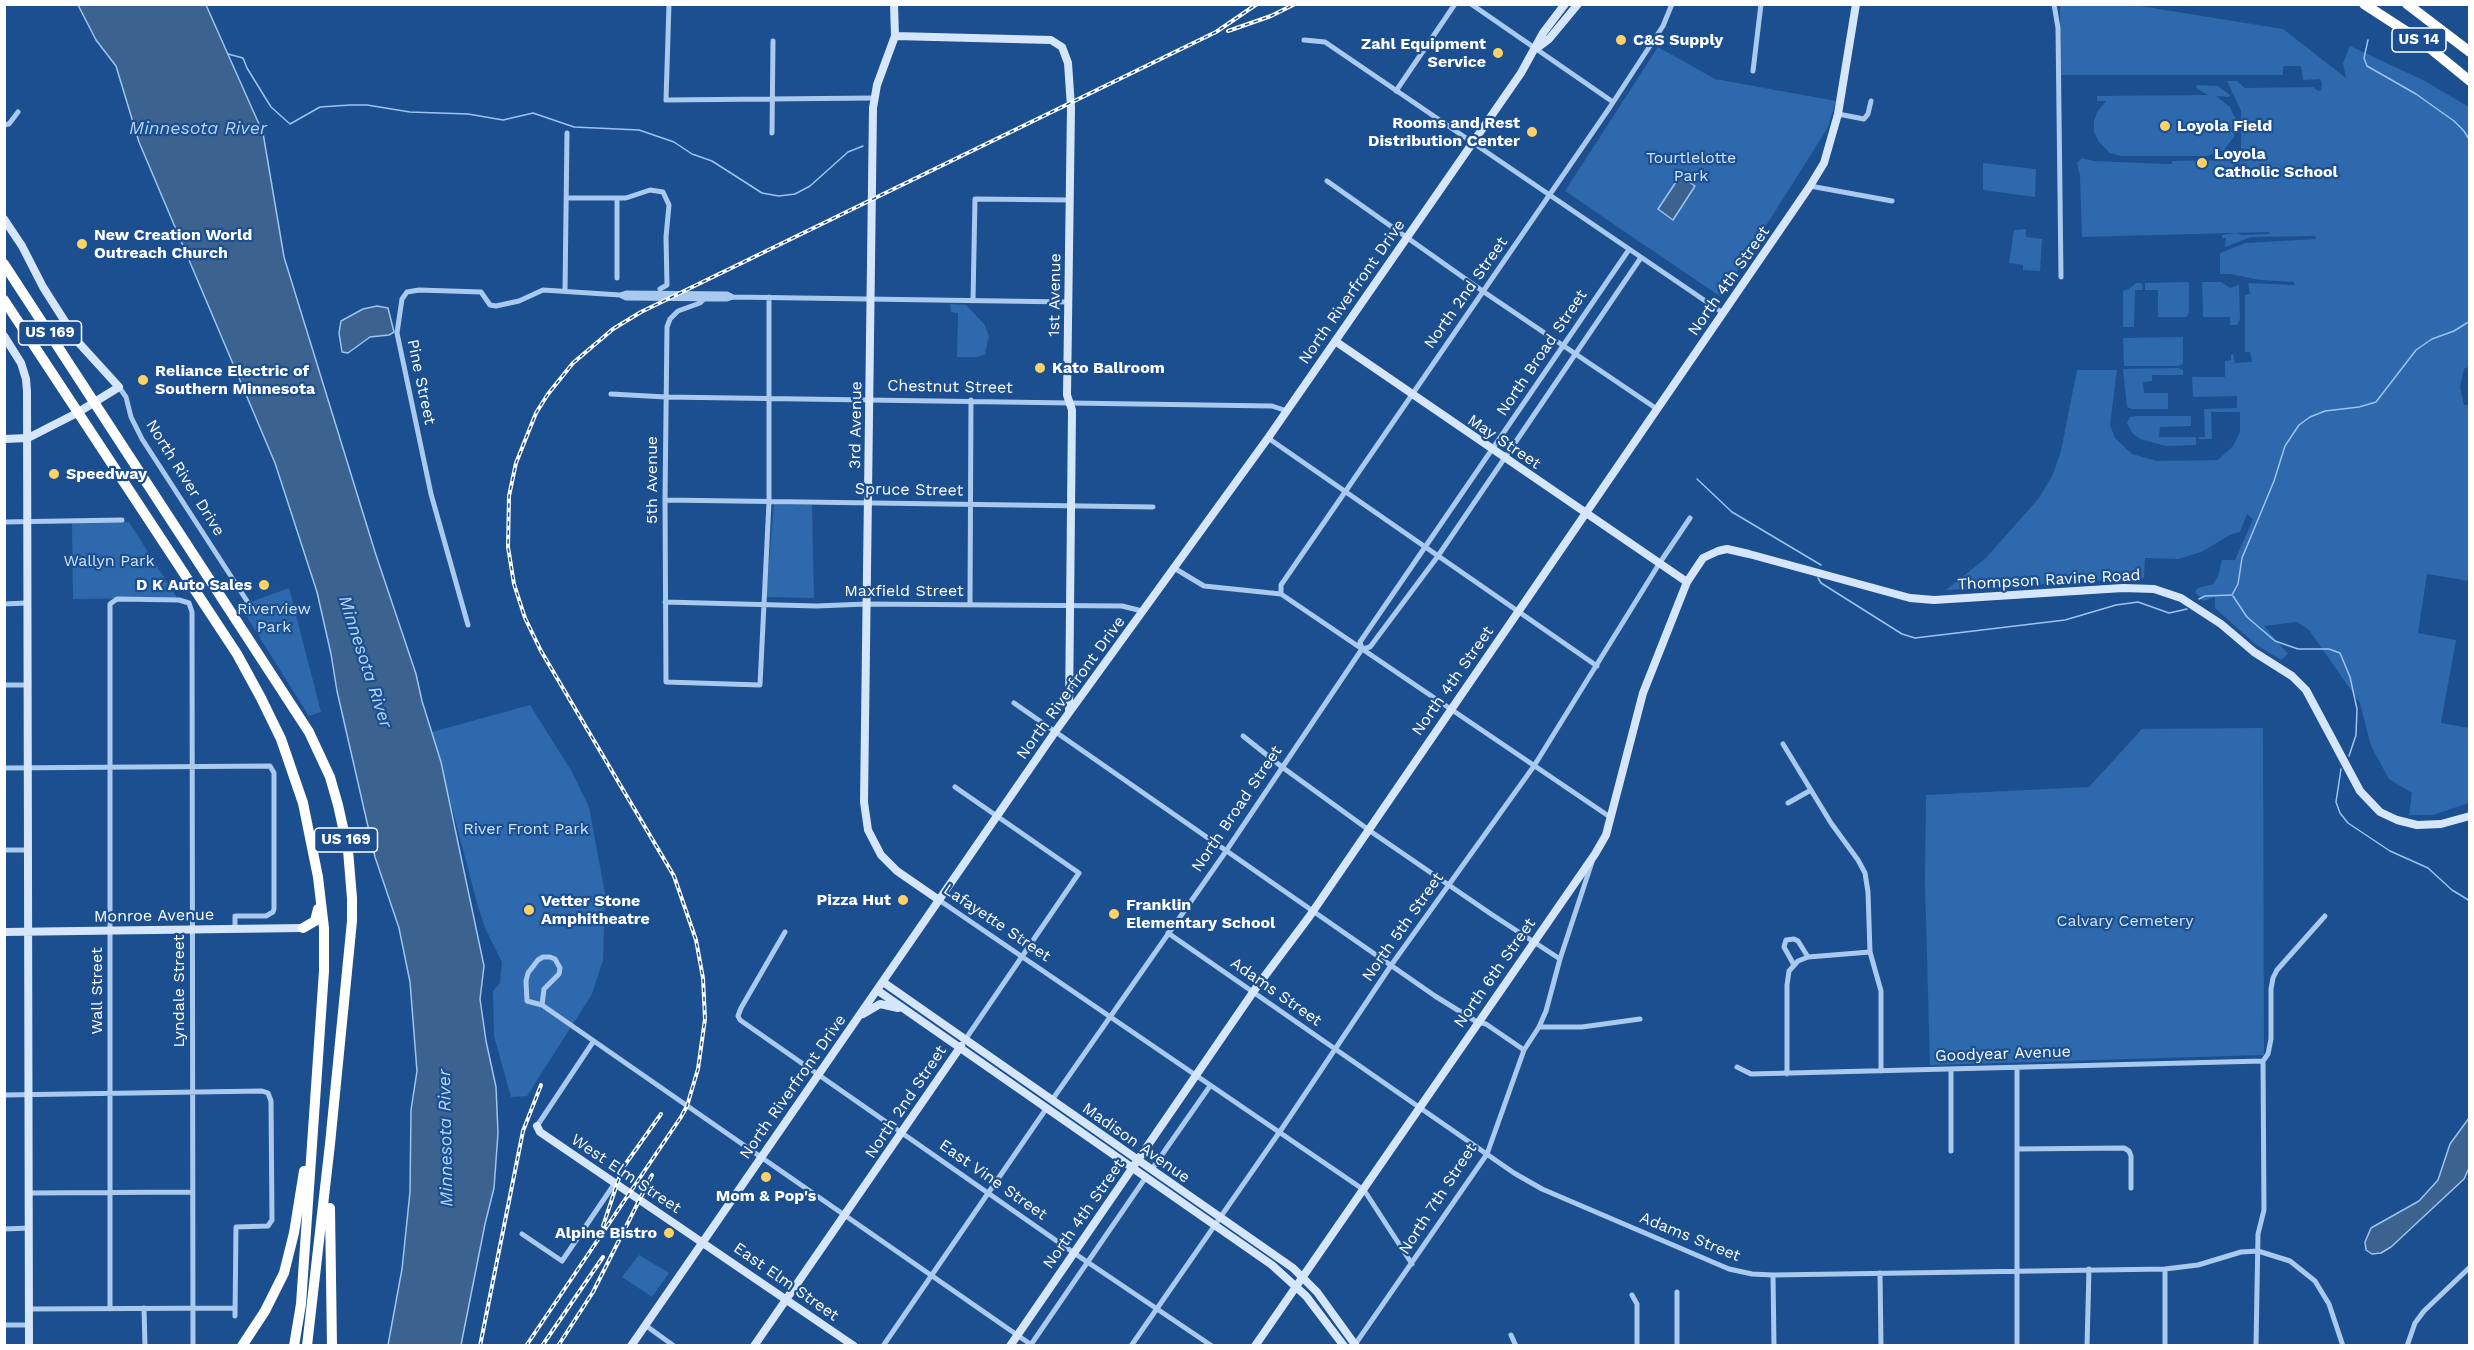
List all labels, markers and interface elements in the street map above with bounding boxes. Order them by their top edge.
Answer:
road number: US 14 [2392,28,2446,52]
place label: C&S Supply [1633,30,1723,50]
marker: C&S Supply [1614,33,1628,47]
place label: Zahl Equipment Service [1361,34,1486,72]
marker: Zahl Equipment Service [1491,46,1505,60]
place label: Rooms and Rest Distribution Center [1368,113,1520,151]
place label: Loyola Field [2177,116,2272,136]
water label: Minnesota River [129,118,267,140]
marker: Loyola Field [2158,119,2172,133]
marker: Rooms and Rest Distribution Center [1525,125,1539,139]
place label: Loyola Catholic School [2214,144,2338,182]
park label: Tourtlelotte Park [1646,148,1736,186]
marker: Loyola Catholic School [2195,156,2209,170]
street label: North Riverfront Drive [1295,216,1409,368]
street label: North 4th Street [1684,223,1774,339]
place label: New Creation World Outreach Church [94,225,252,263]
street label: North 2nd Street [1420,233,1512,353]
marker: New Creation World Outreach Church [75,237,89,251]
street label: 1st Avenue [1045,253,1065,337]
street label: North Broad Street [1493,286,1591,420]
road number: US 169 [19,321,82,345]
street label: Pine Street [403,338,439,426]
place label: Kato Ballroom [1052,358,1165,378]
place label: Reliance Electric of Southern Minnesota [155,361,315,399]
marker: Kato Ballroom [1033,361,1047,375]
marker: Reliance Electric of Southern Minnesota [136,373,150,387]
street label: Chestnut Street [887,376,1013,398]
street label: 3rd Avenue [846,381,866,469]
street label: May Street [1464,411,1544,473]
street label: North River Drive [141,416,229,540]
street label: 5th Avenue [642,436,662,524]
place label: Speedway [66,464,147,484]
marker: Speedway [47,467,61,481]
street label: Spruce Street [855,479,963,501]
park label: Wallyn Park [63,551,155,571]
street label: Thompson Ravine Road [1957,566,2141,594]
place label: D K Auto Sales [136,575,252,595]
marker: D K Auto Sales [257,578,271,592]
street label: Maxfield Street [844,581,964,601]
water label: Minnesota River [333,593,397,731]
park label: Riverview Park [237,599,311,637]
street label: North Riverfront Drive [1013,613,1129,763]
street label: North 4th Street [1408,623,1498,739]
street label: North Broad Street [1188,742,1286,876]
park label: River Front Park [463,819,589,839]
road number: US 169 [314,828,378,852]
street label: North 5th Street [1358,869,1448,985]
street label: Lafayette Street [940,880,1054,966]
place label: Pizza Hut [817,890,891,910]
place label: Vetter Stone Amphitheatre [541,891,650,929]
marker: Pizza Hut [896,893,910,907]
place label: Franklin Elementary School [1126,895,1275,933]
marker: Vetter Stone Amphitheatre [522,903,536,917]
street label: Monroe Avenue [94,905,214,927]
marker: Franklin Elementary School [1107,907,1121,921]
park label: Calvary Cemetery [2056,911,2194,931]
street label: North 6th Street [1450,915,1540,1031]
street label: Lyndale Street [169,934,189,1048]
street label: Wall Street [87,947,107,1035]
street label: Adams Street [1227,954,1325,1030]
street label: North Riverfront Drive [736,1011,850,1163]
street label: North 2nd Street [861,1042,951,1162]
street label: Goodyear Avenue [1935,1042,2071,1066]
water label: Minnesota River [434,1069,458,1207]
street label: Madison Avenue [1079,1099,1193,1187]
street label: West Elm Street [567,1130,685,1218]
street label: East Vine Street [935,1136,1051,1224]
street label: North 7th Street [1395,1140,1481,1258]
street label: North 4th Street [1039,1156,1129,1272]
marker: Mom & Pop's [759,1170,773,1184]
place label: Mom & Pop's [716,1186,816,1206]
street label: Adams Street [1637,1208,1743,1266]
place label: Alpine Bistro [555,1223,657,1243]
marker: Alpine Bistro [662,1226,676,1240]
street label: East Elm Street [730,1239,842,1325]

